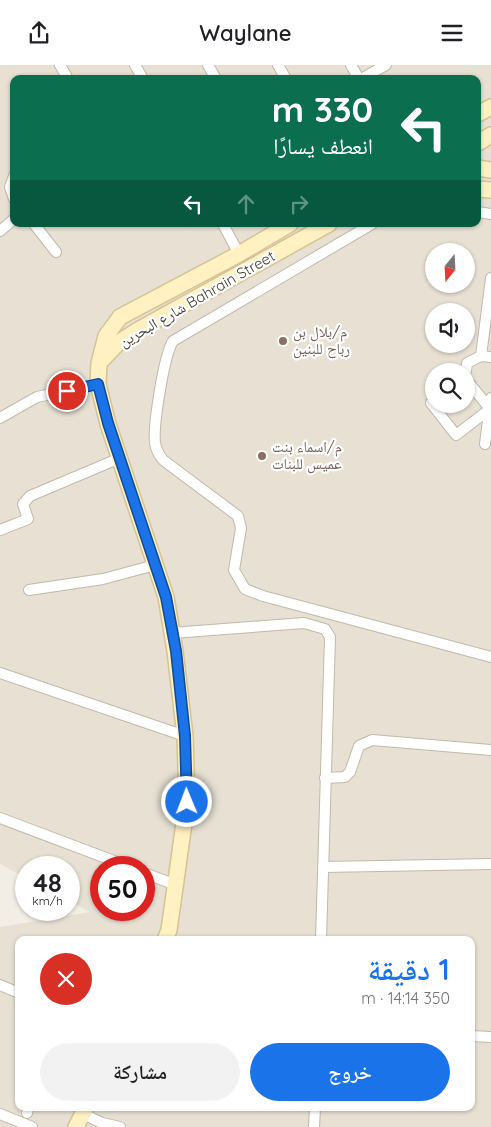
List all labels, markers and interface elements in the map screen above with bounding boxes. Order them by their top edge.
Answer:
icon: share [25,19,53,47]
text: Waylane [199,19,292,47]
icon: menu [438,19,466,47]
text: 330 m [272,87,373,131]
icon: left [391,95,456,160]
text: انعطف يسارًا [273,132,373,160]
icon: left [179,190,207,218]
icon: ahead [232,190,260,218]
icon: right [285,190,313,218]
north arrow [425,243,475,293]
map controls [425,243,475,413]
street label: شارع البحرين Bahrain Street [115,246,279,352]
button: sound [425,303,475,353]
place label: م/بلال بن رباح للبنين [293,322,350,359]
marker: م/بلال بن رباح للبنين [277,335,289,347]
button: search [425,363,475,413]
pin [46,370,88,412]
icon: arrive [53,377,81,405]
place label: م/اسماء بنت عميس للبنات [272,437,342,474]
marker: م/اسماء بنت عميس للبنات [256,450,268,462]
position arrow [160,775,212,827]
speed limit sign: 50 [90,856,155,921]
text: 48 [33,867,62,898]
text: km/h [32,893,63,908]
text: 1 دقيقة [368,950,450,988]
button: close [40,953,92,1005]
text: 350 m · 14:14 [361,988,450,1008]
button: مشاركة [40,1043,240,1101]
button: خروج [250,1043,450,1101]

